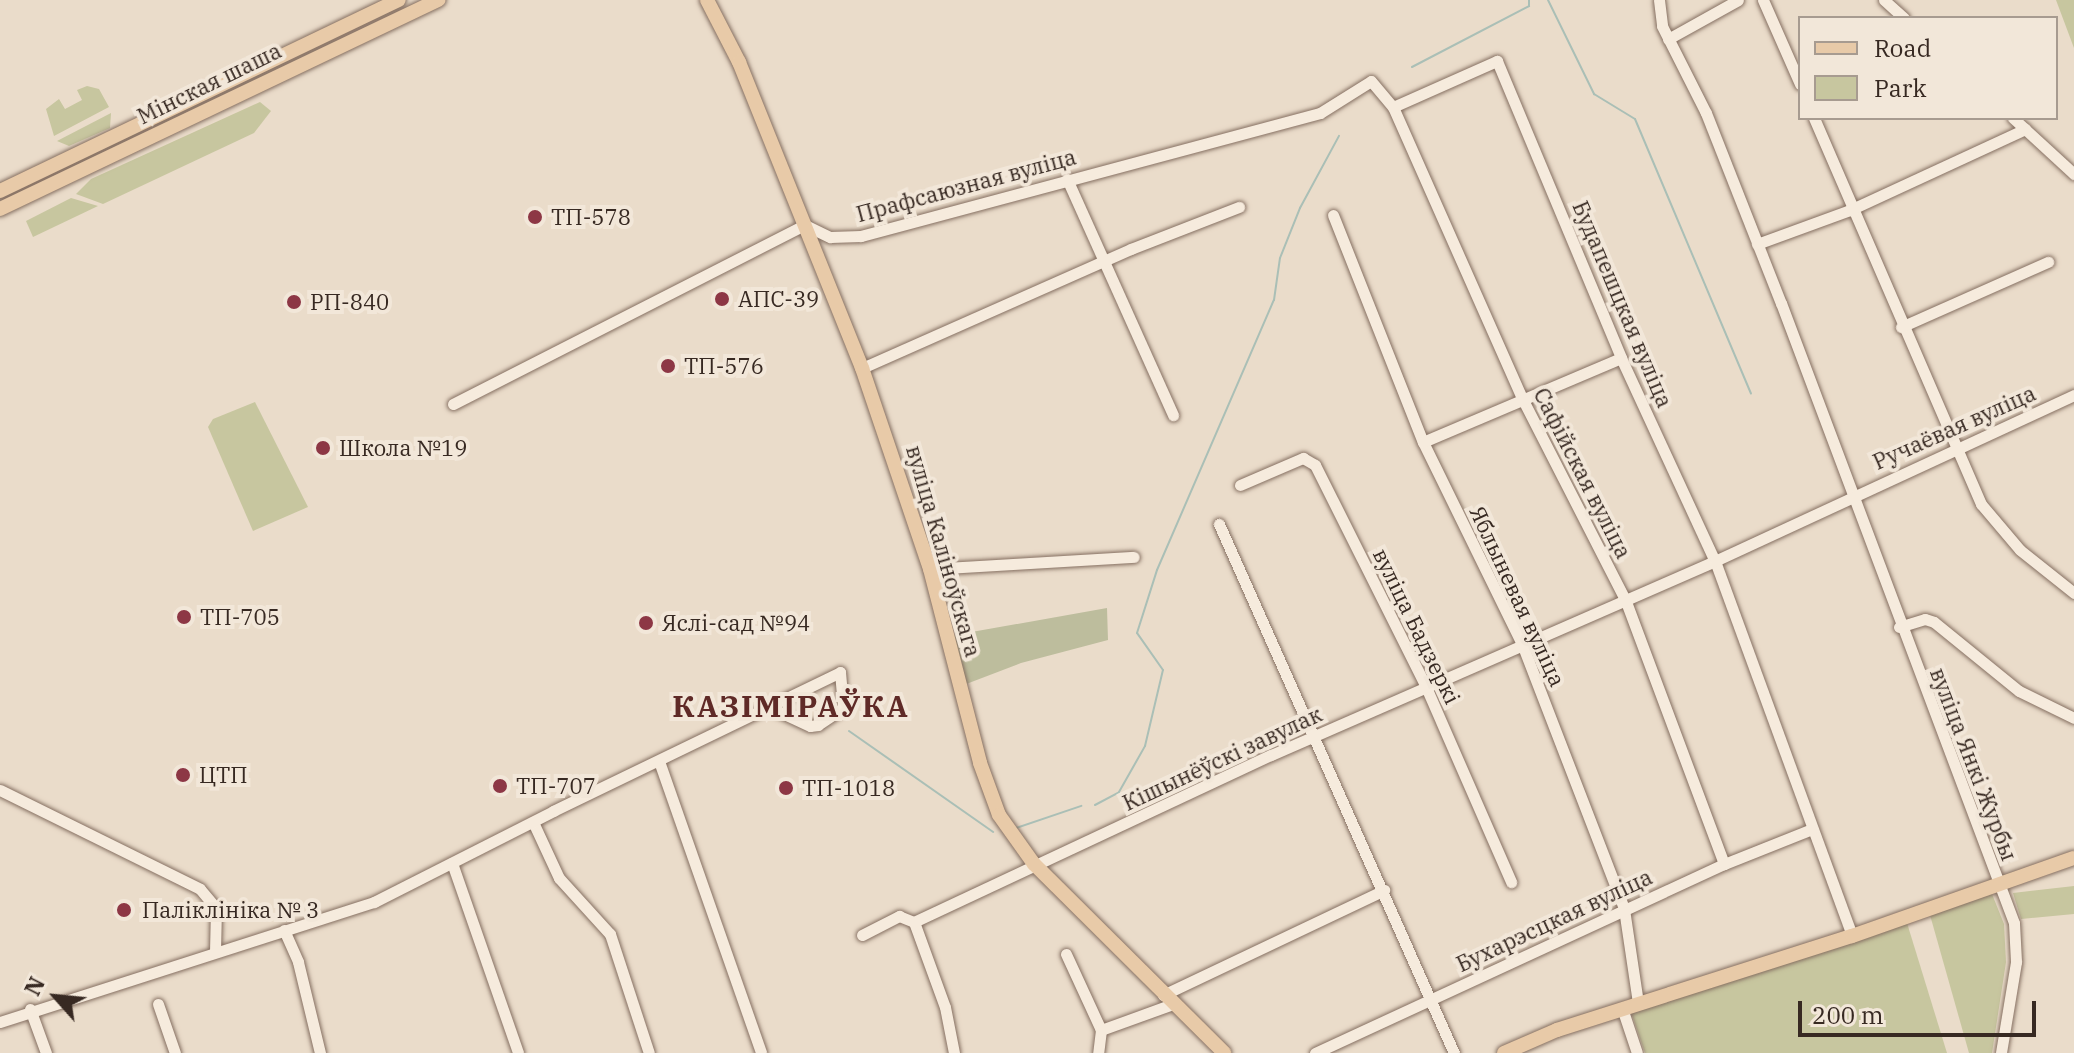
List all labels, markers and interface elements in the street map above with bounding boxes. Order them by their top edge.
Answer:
legend [1798,16,2058,120]
text: Road [1874,32,1931,64]
street label: Мінская шаша [133,37,285,129]
text: Park [1874,72,1926,104]
street label: Прафсаюзная вуліца [853,143,1079,227]
street label: Будапешцкая вуліца [1567,197,1679,411]
place label: ТП-578 [551,204,631,230]
marker: ТП-578 [526,208,544,226]
place label: АПС-39 [738,286,819,312]
place label: РП-840 [310,289,389,315]
marker: АПС-39 [713,290,731,308]
marker: РП-840 [285,293,303,311]
place label: ТП-576 [684,353,764,379]
marker: ТП-576 [659,357,677,375]
street label: Ручаёвая вуліца [1869,379,2039,475]
street label: Сафійская вуліца [1529,383,1637,563]
place label: Школа №19 [339,435,468,461]
marker: Школа №19 [314,439,332,457]
street label: вуліца Каліноўскага [901,442,987,660]
street label: Яблыневая вуліца [1465,502,1571,690]
street label: вуліца Бадзеркі [1368,544,1466,708]
place label: ТП-705 [200,604,280,630]
marker: ТП-705 [175,608,193,626]
place label: Яслі-сад №94 [662,610,810,636]
marker: Яслі-сад №94 [637,614,655,632]
street label: вуліца Янкі Журбы [1925,664,2023,864]
district label: КАЗІМІРАЎКА [672,688,910,724]
street label: Кішынёўскі завулак [1118,700,1326,816]
place label: ЦТП [199,762,248,788]
marker: ЦТП [174,766,192,784]
place label: ТП-707 [516,773,596,799]
place label: ТП-1018 [802,775,895,801]
marker: ТП-707 [491,777,509,795]
marker: ТП-1018 [777,779,795,797]
street label: Бухарэсцкая вуліца [1452,863,1656,977]
place label: Паліклініка № 3 [142,897,319,923]
marker: Паліклініка № 3 [113,899,135,921]
north arrow [16,957,96,1037]
text: N [17,972,51,1000]
scale bar [1802,985,2040,1035]
text: 200 m [1812,999,1884,1031]

